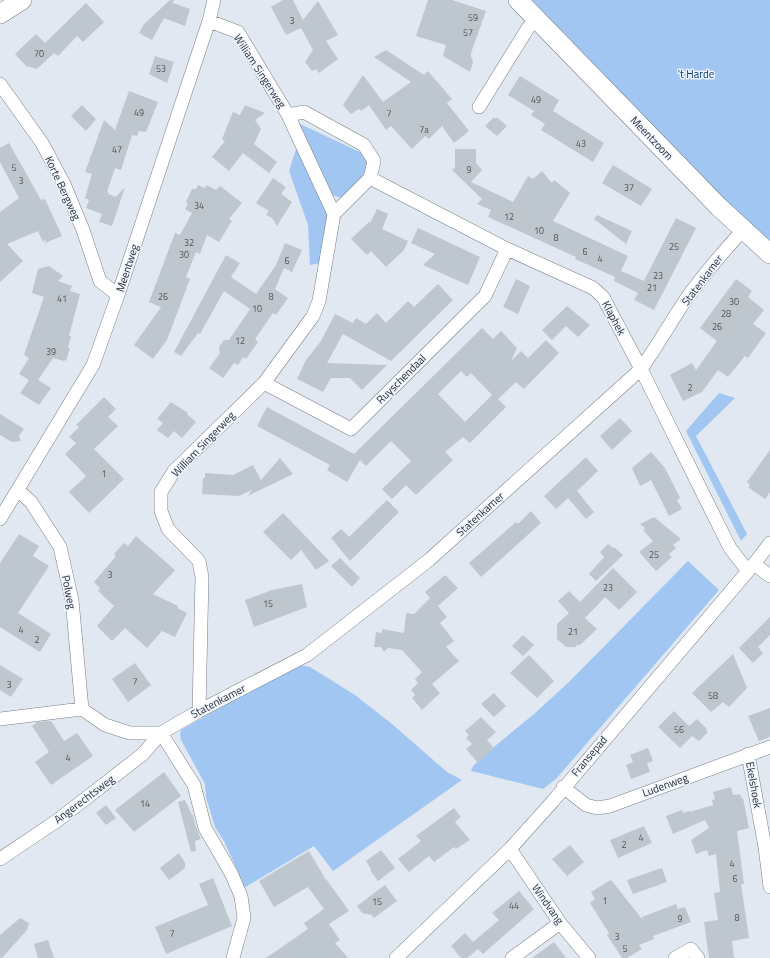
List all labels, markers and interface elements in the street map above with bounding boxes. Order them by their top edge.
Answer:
house number: 59 [468,11,478,24]
house number: 3 [289,14,295,27]
house number: 57 [463,26,473,39]
street label: William Singerweg [230,31,290,112]
house number: 70 [34,47,44,60]
house number: 53 [156,62,166,75]
park label: 't Harde [678,66,715,82]
house number: 49 [531,93,541,106]
house number: 49 [134,106,144,119]
house number: 7 [386,107,392,120]
street label: Meentzoom [627,112,677,164]
house number: 7a [419,123,429,136]
house number: 43 [576,137,586,150]
house number: 47 [112,143,122,156]
street label: Korte Bergweg [41,153,85,223]
house number: 5 [11,161,17,174]
house number: 9 [466,163,472,176]
house number: 3 [18,174,24,187]
house number: 37 [624,181,634,194]
house number: 34 [194,199,204,212]
house number: 12 [504,210,514,223]
house number: 10 [534,224,544,237]
house number: 8 [553,231,559,244]
house number: 32 [184,236,194,249]
house number: 25 [669,240,679,253]
street label: Meentweg [112,242,142,294]
house number: 6 [582,245,588,258]
house number: 30 [179,248,189,261]
street label: Statenkamer [678,251,727,309]
house number: 4 [597,252,603,265]
house number: 6 [284,254,290,267]
house number: 23 [653,269,663,282]
house number: 21 [647,281,657,294]
house number: 26 [158,290,168,303]
house number: 8 [268,290,274,303]
house number: 41 [57,292,67,305]
house number: 30 [729,295,739,308]
street label: Klaphek [598,298,630,339]
house number: 10 [252,302,262,315]
house number: 28 [721,307,731,320]
house number: 26 [712,320,722,333]
house number: 12 [235,334,245,347]
house number: 39 [46,345,56,358]
street label: Ruyschendaal [373,351,429,407]
house number: 2 [687,381,693,394]
street label: William Singerweg [168,407,239,480]
house number: 1 [101,467,107,480]
street label: Statenkamer [452,488,508,540]
house number: 25 [649,548,659,561]
house number: 3 [107,568,113,581]
street label: Polweg [58,574,80,611]
house number: 23 [603,581,613,594]
house number: 15 [263,597,273,610]
house number: 4 [18,623,24,636]
house number: 21 [568,625,578,638]
house number: 2 [34,633,40,646]
house number: 7 [132,675,138,688]
house number: 3 [6,678,12,691]
street label: Statenkamer [188,680,248,722]
house number: 58 [708,689,718,702]
house number: 56 [674,723,684,736]
street label: Fransepad [567,732,611,780]
house number: 4 [65,751,71,764]
street label: Ekelshoek [742,760,766,810]
street label: Ludenweg [640,769,691,801]
street label: Angerechtsweg [50,771,118,827]
house number: 14 [140,797,150,810]
house number: 4 [638,831,644,844]
house number: 2 [621,838,627,851]
house number: 4 [729,857,735,870]
house number: 6 [732,872,738,885]
street label: Windvang [528,881,568,928]
house number: 1 [602,894,608,907]
house number: 15 [372,895,382,908]
house number: 44 [509,899,519,912]
house number: 8 [734,911,740,924]
house number: 9 [677,912,683,925]
house number: 7 [169,927,175,940]
house number: 3 [614,930,620,943]
house number: 5 [622,942,628,955]

